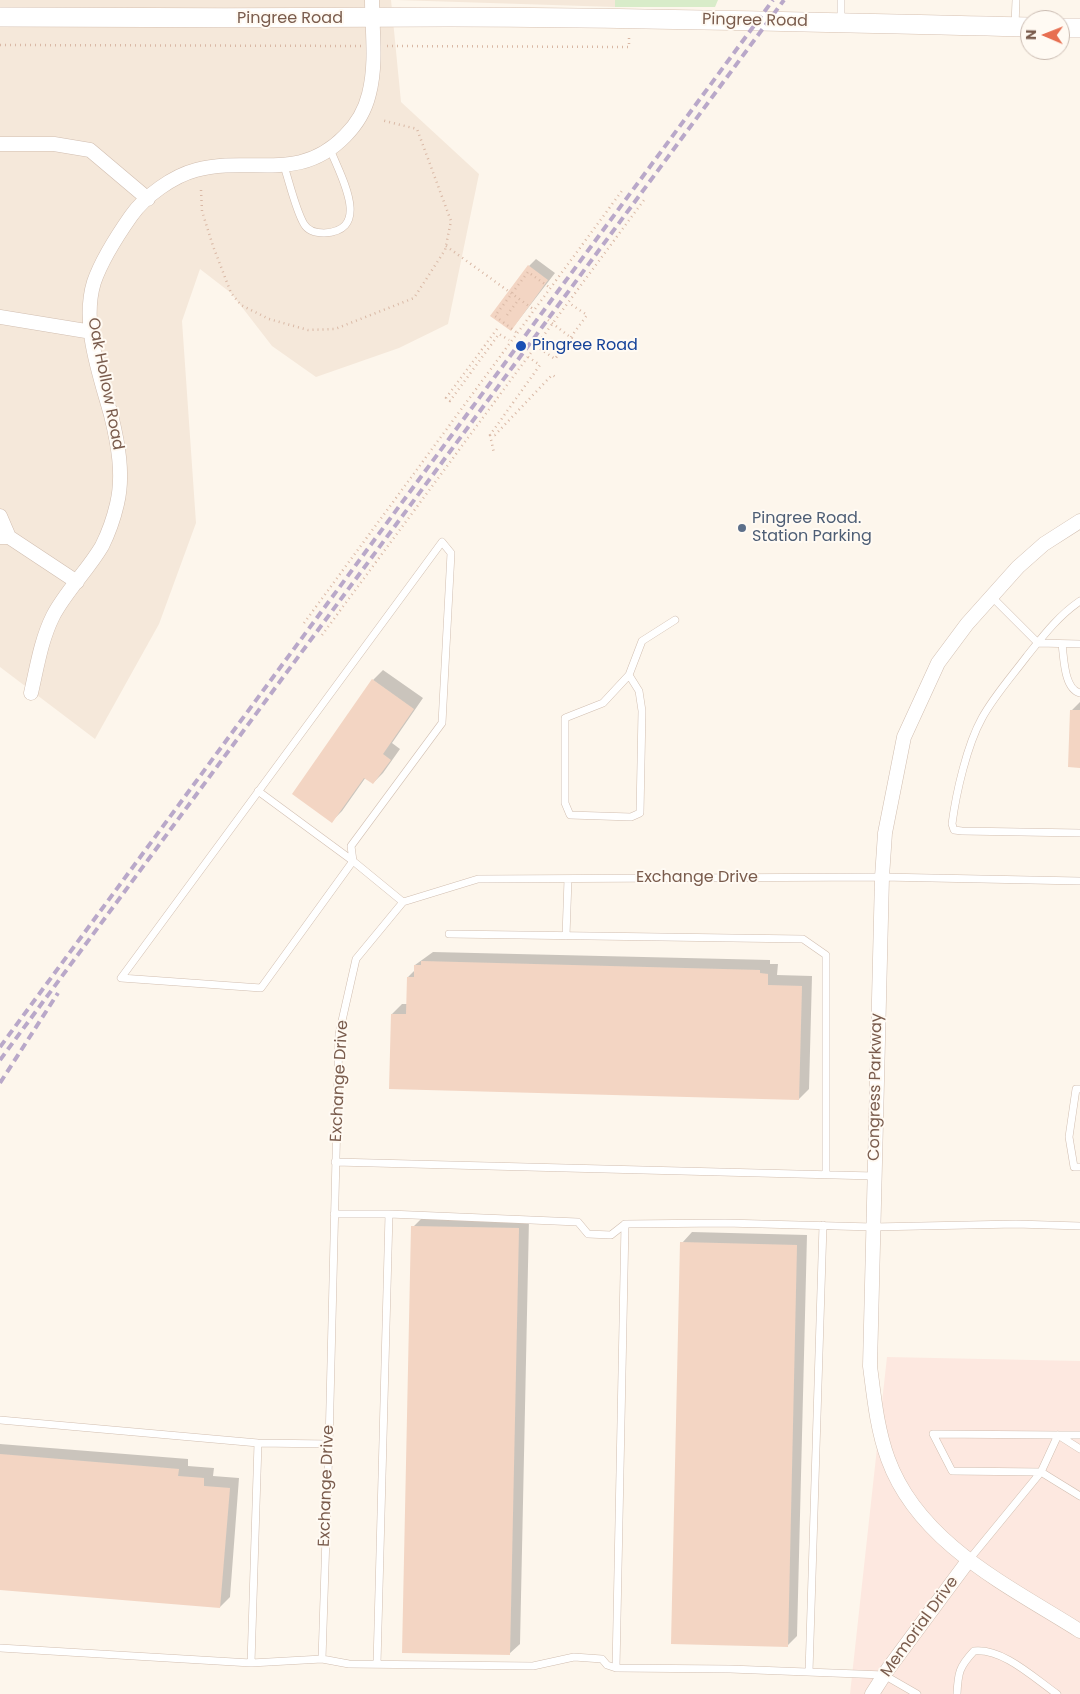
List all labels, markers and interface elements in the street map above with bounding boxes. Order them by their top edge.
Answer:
street label: Pingree Road [237,9,343,29]
street label: Pingree Road [702,10,808,32]
north arrow [1020,10,1070,60]
text: N [1021,29,1041,40]
street label: Oak Hollow Road [83,316,127,452]
place label: Pingree Road [532,336,638,356]
marker: Pingree Road [514,339,528,353]
place label: Pingree Road. Station Parking [752,509,872,547]
marker: Pingree Road. Station Parking [736,522,748,534]
street label: Exchange Drive [636,868,758,888]
street label: Congress Parkway [865,1013,887,1161]
street label: Exchange Drive [327,1020,353,1142]
street label: Exchange Drive [315,1425,339,1547]
street label: Memorial Drive [877,1573,963,1681]

